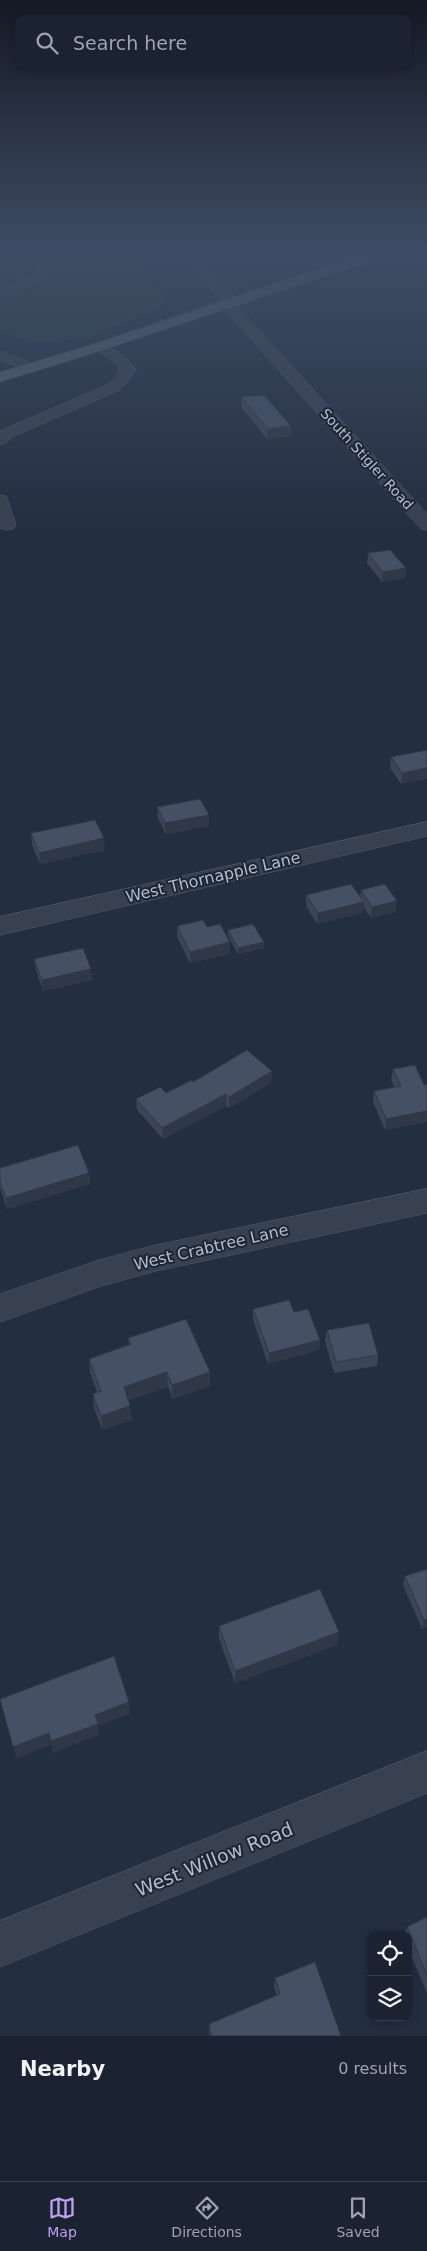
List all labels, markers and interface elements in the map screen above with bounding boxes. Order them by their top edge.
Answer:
search box [15,15,412,70]
icon: search [33,29,61,57]
text: Search here [73,32,187,54]
street label: South Stigler Road [318,405,416,513]
street label: West Thornapple Lane [124,848,302,906]
street label: West Crabtree Lane [132,1220,290,1274]
street label: West Willow Road [132,1817,296,1901]
map controls [367,1931,412,2021]
button: locate [367,1931,412,1976]
button: layers [367,1976,412,2021]
text: Nearby [20,2057,105,2081]
text: 0 results [338,2059,407,2078]
tab: Map [47,2194,77,2240]
tab: Directions [171,2194,242,2240]
tab: Saved [336,2194,380,2240]

